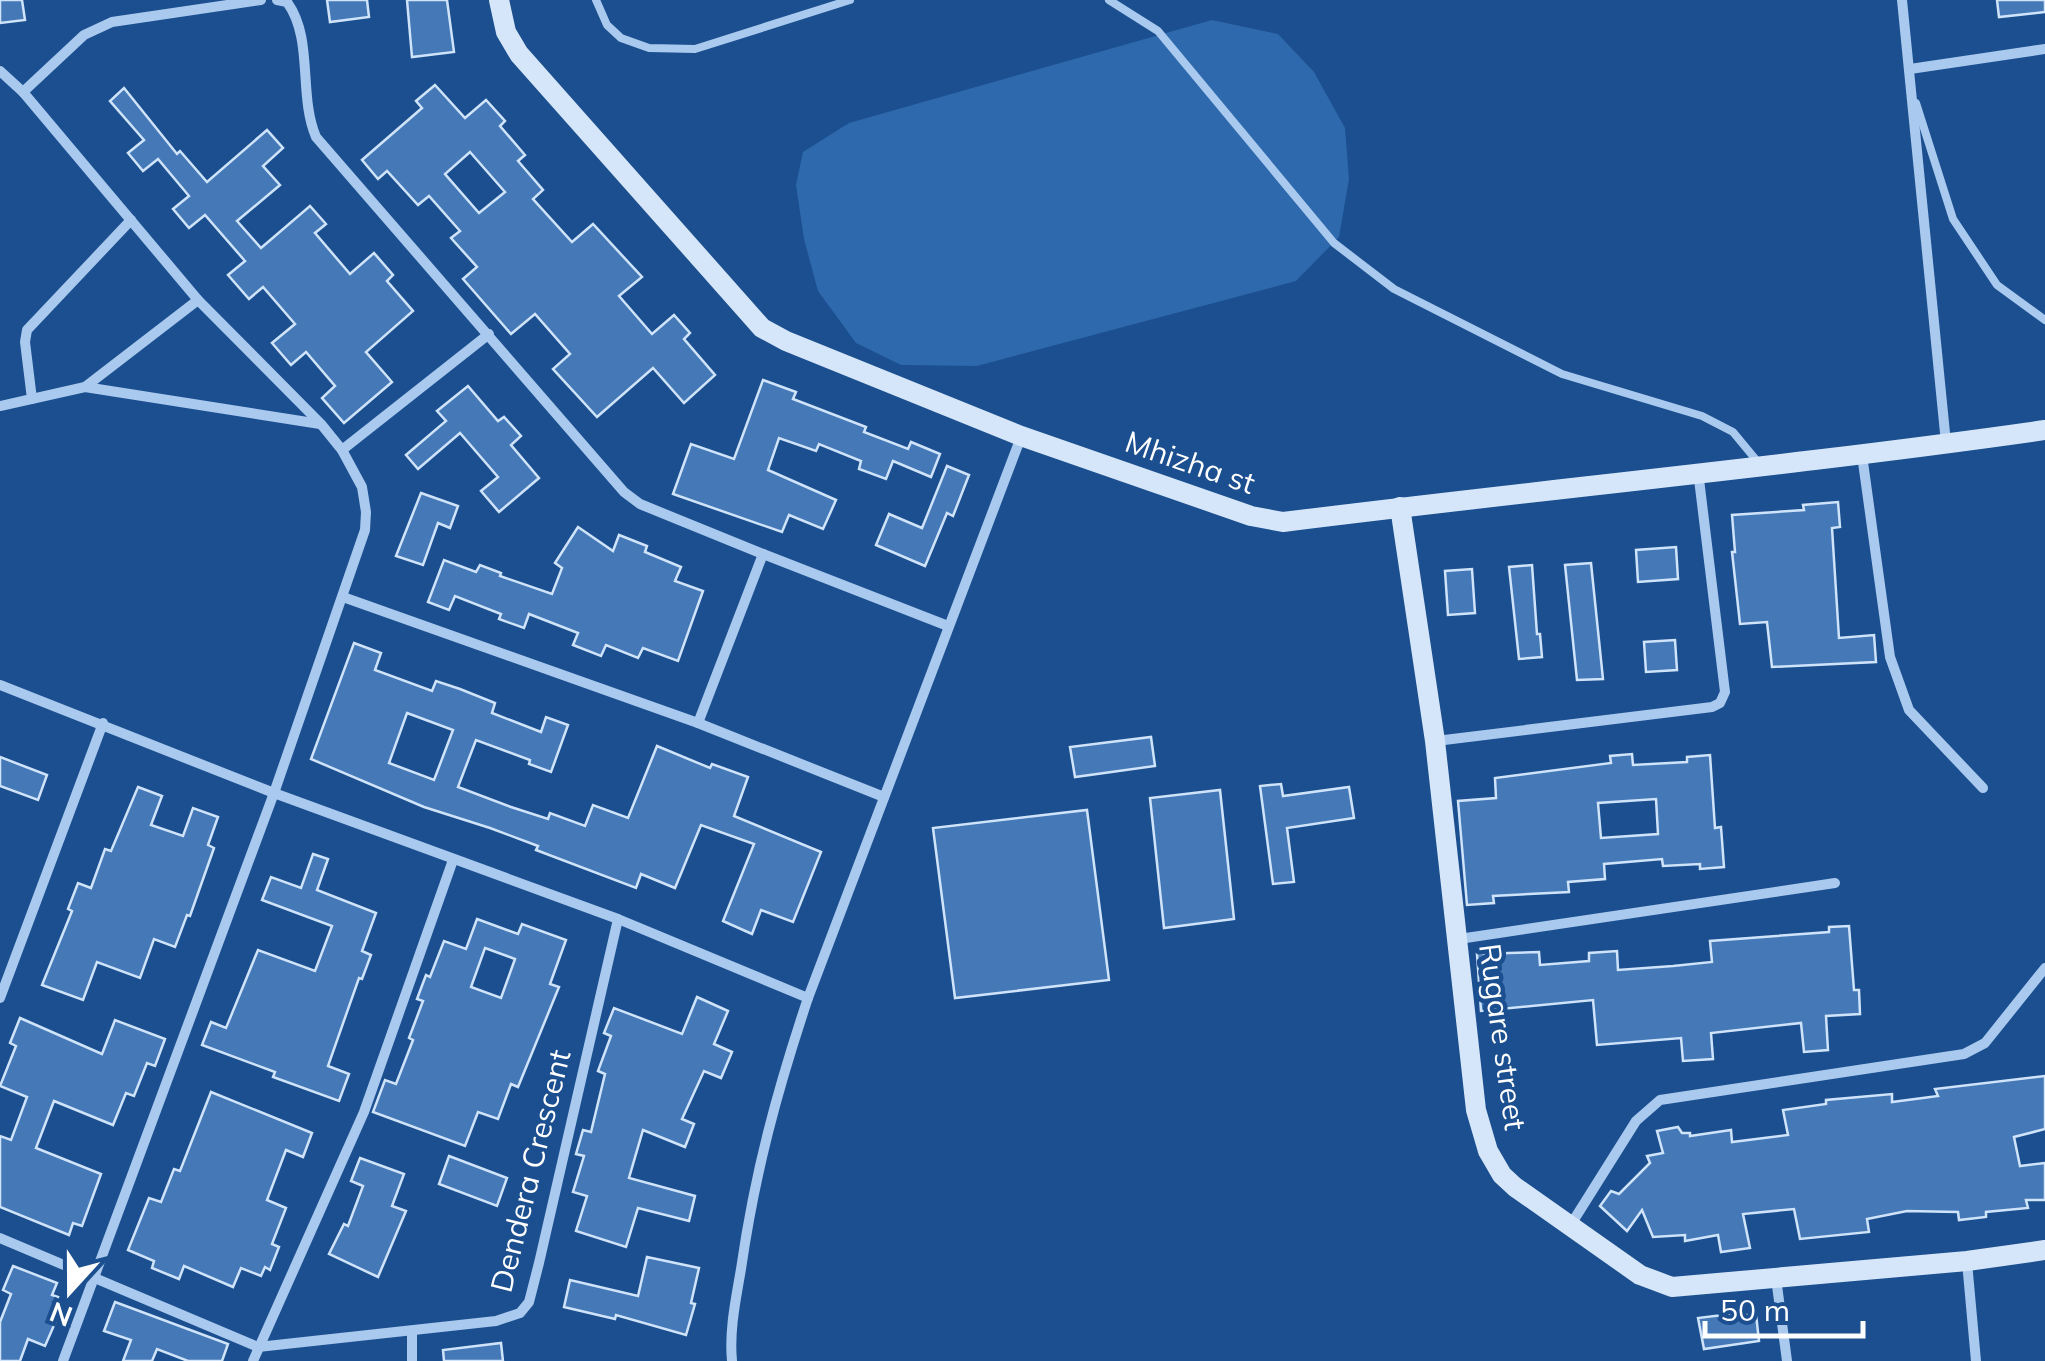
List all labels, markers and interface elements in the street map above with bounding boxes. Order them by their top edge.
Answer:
street label: Mhizha st [1120,422,1260,502]
street label: Rugare street [1471,941,1535,1133]
street label: Dendera Crescent [482,1046,579,1296]
north arrow [20,1241,120,1341]
scale bar [1705,1276,1862,1338]
text: 50 m [1720,1291,1790,1329]
text: N [45,1295,77,1335]

